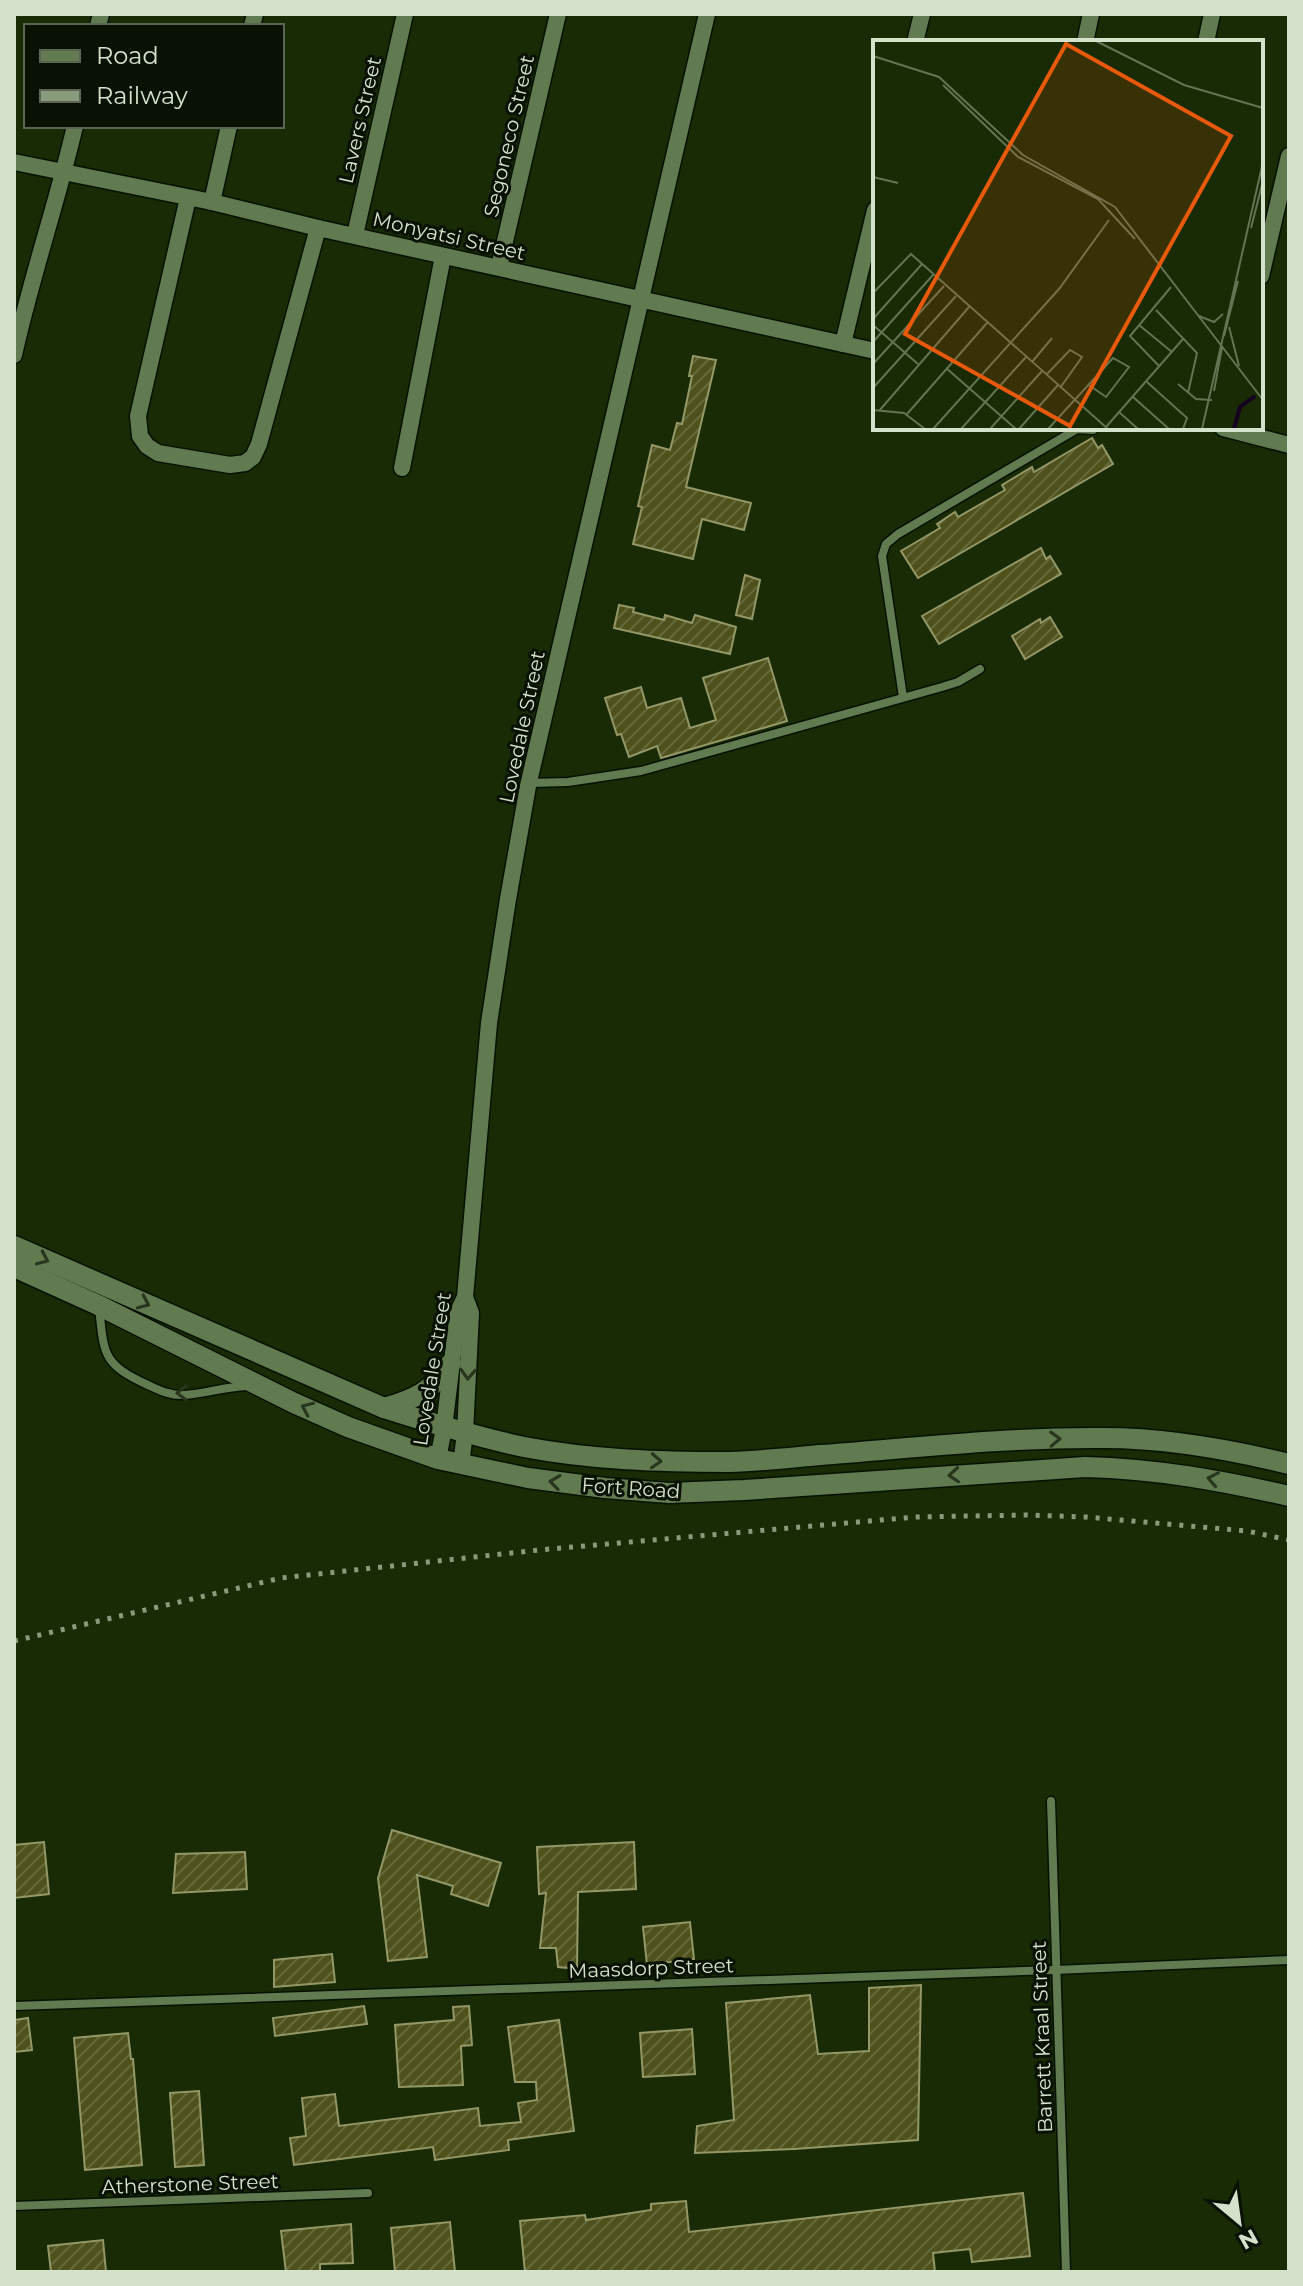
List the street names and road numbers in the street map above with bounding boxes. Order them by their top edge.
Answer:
street label: Segoneco Street [479,53,539,219]
street label: Lavers Street [334,54,386,186]
street label: Monyatsi Street [370,207,528,265]
street label: Lovedale Street [494,649,550,805]
street label: Lovedale Street [408,1291,456,1447]
street label: Fort Road [581,1473,681,1503]
street label: Barrett Kraal Street [1027,1941,1057,2133]
street label: Maasdorp Street [568,1953,734,1983]
street label: Atherstone Street [101,2169,279,2199]

